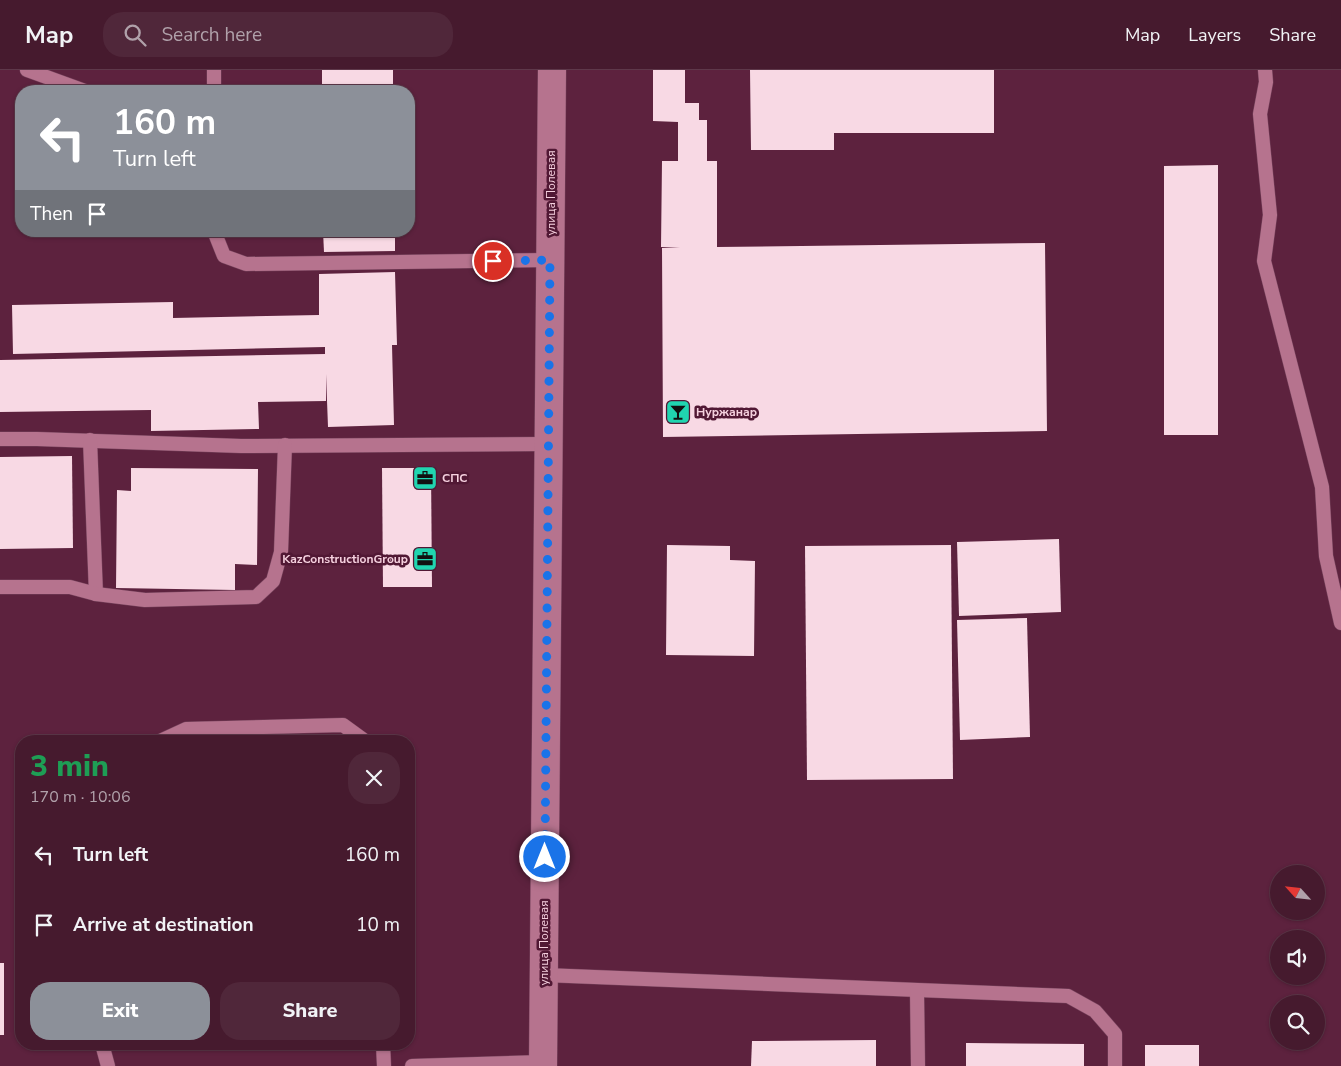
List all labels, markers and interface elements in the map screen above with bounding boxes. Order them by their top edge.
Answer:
search box [103,12,453,57]
text: Map [25,19,73,51]
icon: search [121,21,149,49]
text: Search here [161,22,262,48]
text: Map [1125,23,1160,47]
text: Layers [1188,23,1241,47]
text: Share [1269,23,1316,47]
text: 160 m [113,99,216,146]
icon: left [30,105,95,170]
text: Turn left [113,144,196,174]
street label: улица Полевая [543,150,559,236]
icon: arrive [83,200,111,228]
text: Then [30,201,73,227]
pin [472,240,514,282]
icon: arrive [479,247,507,275]
bar icon: Нуржанар [665,399,691,425]
place label: Нуржанар [696,404,757,420]
office icon: СПС [412,465,438,491]
place label: СПС [442,470,468,486]
office icon: KazConstructionGroup [412,546,438,572]
place label: KazConstructionGroup [282,551,408,567]
text: 3 min [30,746,109,787]
button: close [348,752,400,804]
text: 170 m · 10:06 [30,786,131,808]
position arrow [518,830,570,882]
icon: left [30,841,58,869]
text: Turn left [73,842,148,868]
text: 160 m [345,842,400,868]
north arrow [1270,865,1325,920]
map controls [1270,865,1325,1050]
street label: улица Полевая [536,900,552,986]
icon: arrive [30,911,58,939]
text: Arrive at destination [73,912,254,938]
text: 10 m [356,912,400,938]
button: sound [1270,930,1325,985]
button: Exit [30,982,210,1040]
button: Share [220,982,400,1040]
button: search [1270,995,1325,1050]

